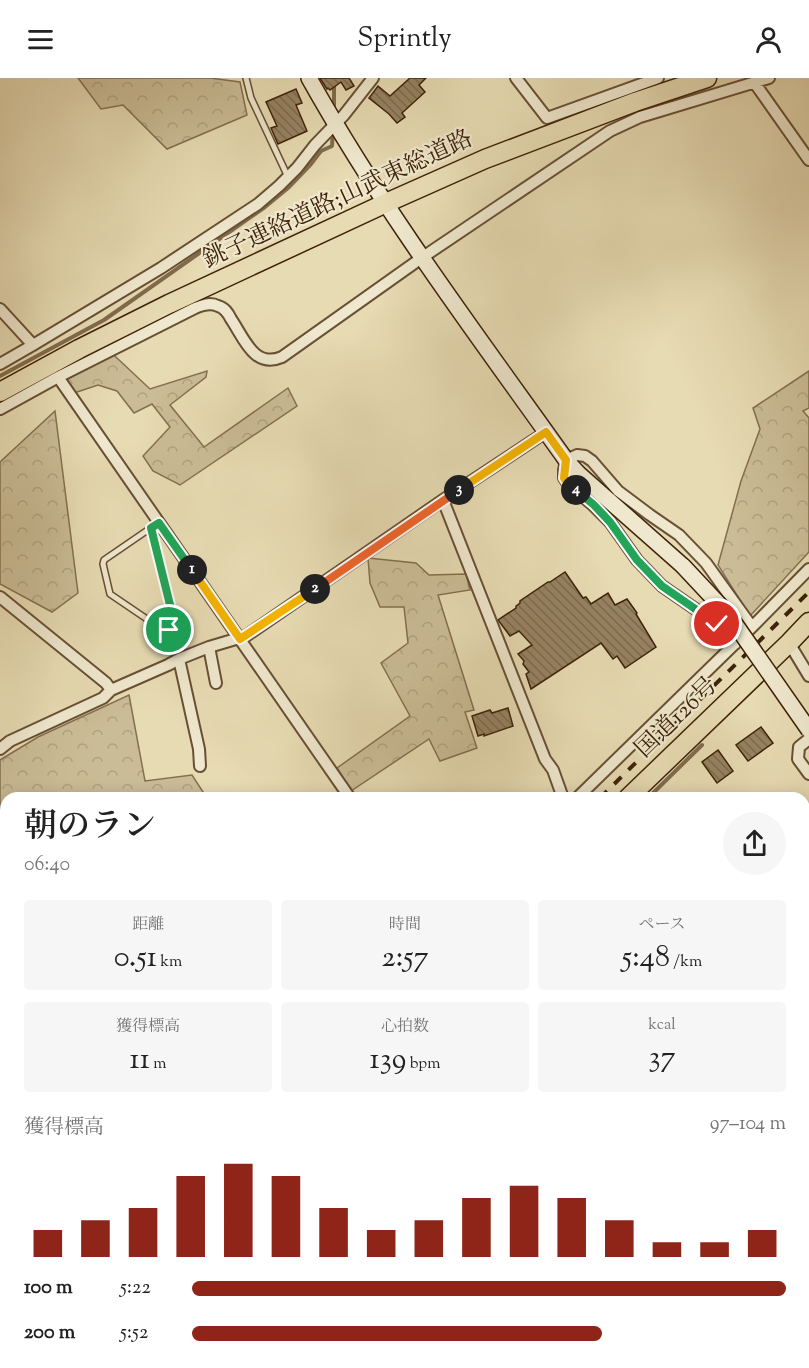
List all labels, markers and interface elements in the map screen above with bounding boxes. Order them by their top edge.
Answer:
text: Sprintly [357,20,452,59]
icon: menu [24,23,57,56]
icon: person [752,23,785,56]
street label: 銚子連絡道路;山武東総道路 [197,122,479,278]
pin: 3 [444,475,474,505]
pin: 4 [561,475,591,505]
text: 3 [456,478,462,501]
text: 4 [572,478,580,501]
pin: 1 [177,555,207,585]
text: 1 [189,558,195,581]
pin: 2 [300,574,330,604]
text: 2 [311,577,319,600]
pin [691,598,742,649]
pin [143,604,194,655]
icon: check [700,607,733,640]
icon: arrive [152,613,185,646]
street label: 国道126号 [628,670,726,766]
text: 朝のラン [24,804,156,852]
button: share [723,812,786,875]
text: 06:40 [24,851,70,880]
text: 距離 [132,914,164,937]
text: 時間 [389,914,421,937]
text: ペース [638,914,686,937]
text: 0.51 [114,937,157,980]
text: 2:57 [381,937,429,980]
text: 5:48 [622,937,670,980]
text: km [157,951,182,974]
text: /km [670,951,702,974]
text: kcal [648,1014,676,1037]
text: 獲得標高 [116,1016,180,1039]
text: 心拍数 [381,1016,429,1039]
text: 37 [648,1037,676,1080]
text: 11 [129,1039,150,1082]
text: 139 [370,1039,406,1082]
text: m [150,1053,167,1076]
text: bpm [406,1053,440,1076]
text: 97–104 m [710,1110,786,1139]
text: 獲得標高 [24,1114,104,1143]
text: 100 m [24,1274,73,1303]
text: 5:22 [120,1274,151,1303]
text: 200 m [24,1319,75,1348]
text: 5:52 [120,1319,148,1348]

